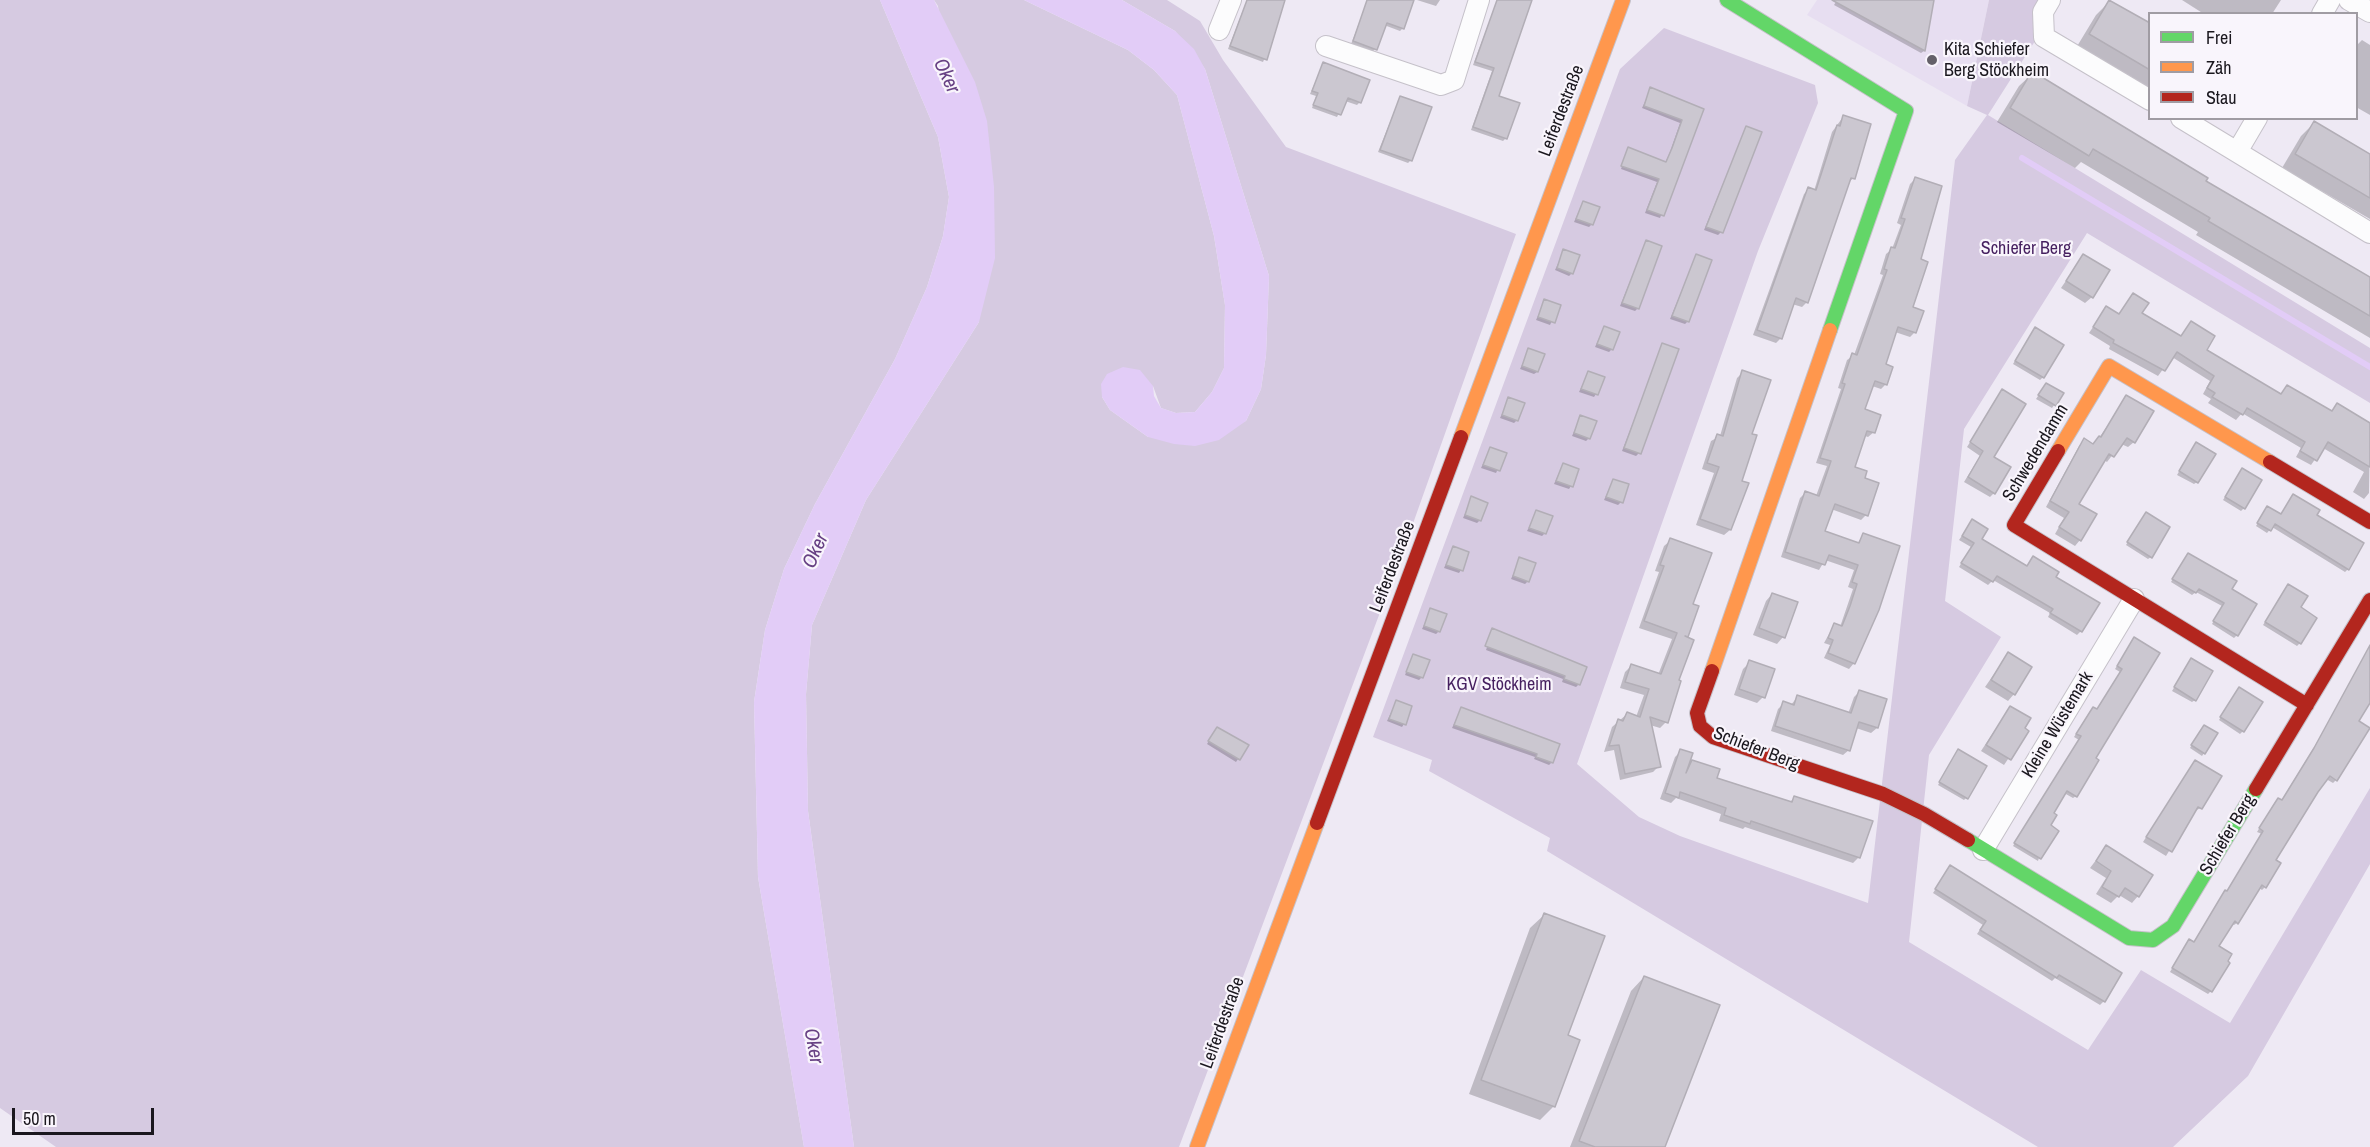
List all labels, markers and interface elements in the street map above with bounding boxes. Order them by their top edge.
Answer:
legend [2148,12,2358,120]
text: Frei [2206,25,2232,50]
place label: Kita Schiefer Berg Stöckheim [1944,39,2049,82]
marker: Kita Schiefer Berg Stöckheim [1925,53,1939,67]
water label: Oker [928,55,964,97]
text: Zäh [2206,55,2231,80]
street label: Leiferdestraße [1535,62,1589,160]
text: Stau [2206,85,2236,110]
park label: Schiefer Berg [1981,238,2071,260]
street label: Schwedendamm [1998,400,2074,506]
street label: Leiferdestraße [1366,518,1420,616]
water label: Oker [798,530,834,572]
street label: Kleine Wüstemark [2018,668,2098,782]
park label: KGV Stöckheim [1446,674,1552,696]
street label: Schiefer Berg [1710,723,1802,775]
street label: Schiefer Berg [2196,791,2260,879]
street label: Leiferdestraße [1196,974,1250,1072]
water label: Oker [798,1026,828,1066]
scale bar [15,1096,158,1134]
text: 50 m [23,1106,56,1131]

